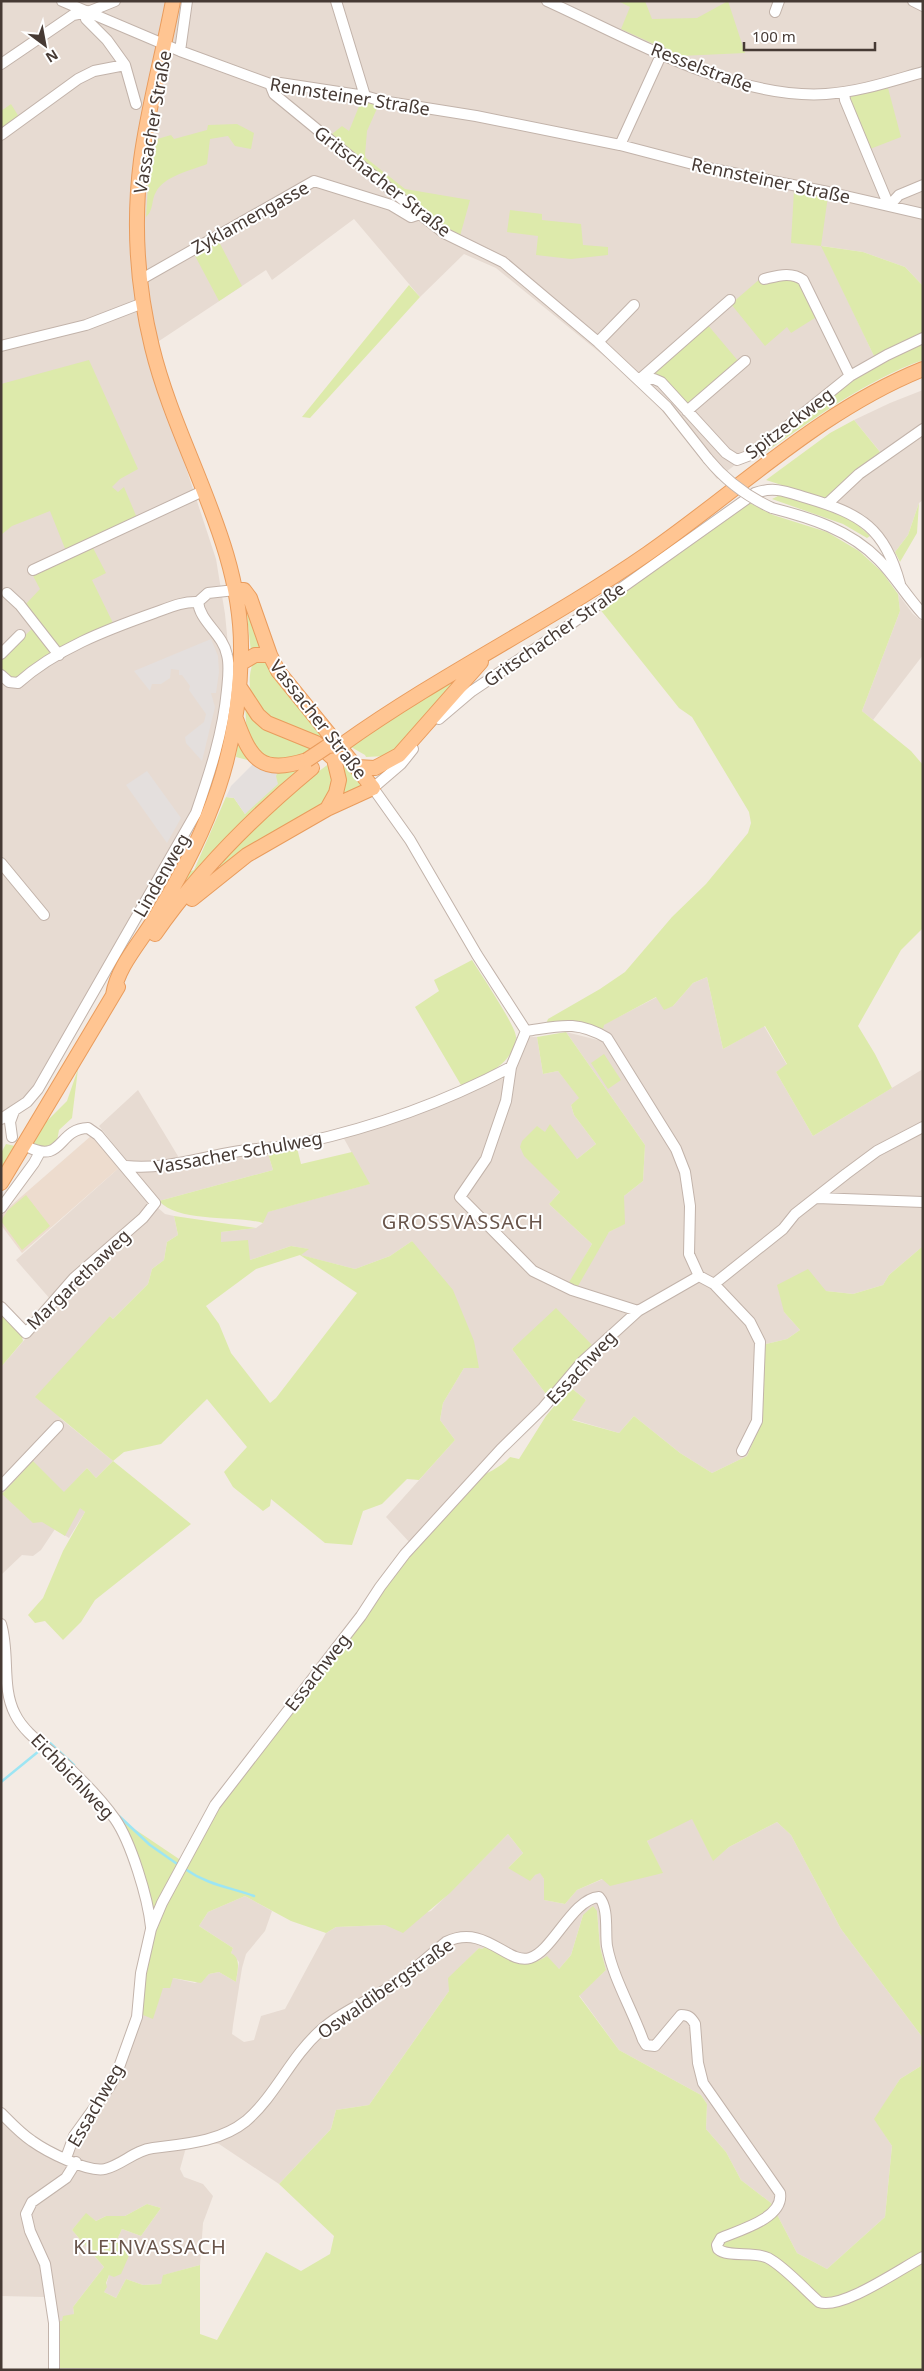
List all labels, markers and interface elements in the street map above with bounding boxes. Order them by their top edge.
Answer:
north arrow [20,20,70,70]
scale bar [744,20,875,52]
text: 100 m [752,26,796,46]
street label: Resselstraße [648,37,756,97]
text: N [42,45,62,68]
street label: Vassacher Straße [128,49,176,195]
street label: Rennsteiner Straße [268,71,432,121]
street label: Gritschacher Straße [310,120,456,242]
street label: Rennsteiner Straße [689,151,853,209]
street label: Zyklamengasse [187,175,313,259]
street label: Spitzeckweg [740,382,838,464]
street label: Gritschacher Straße [479,576,629,692]
street label: Vassacher Straße [265,654,373,784]
street label: Lindenweg [127,829,195,921]
street label: Vassacher Schulweg [152,1125,324,1179]
district label: GROSSVASSACH [382,1208,544,1235]
street label: Margarethaweg [21,1223,135,1335]
street label: Essachweg [541,1325,621,1409]
street label: Essachweg [279,1628,355,1716]
street label: Eichbichlweg [26,1728,120,1824]
street label: Oswaldibergstraße [312,1932,458,2044]
street label: Essachweg [61,2059,129,2151]
district label: KLEINVASSACH [73,2233,227,2260]

